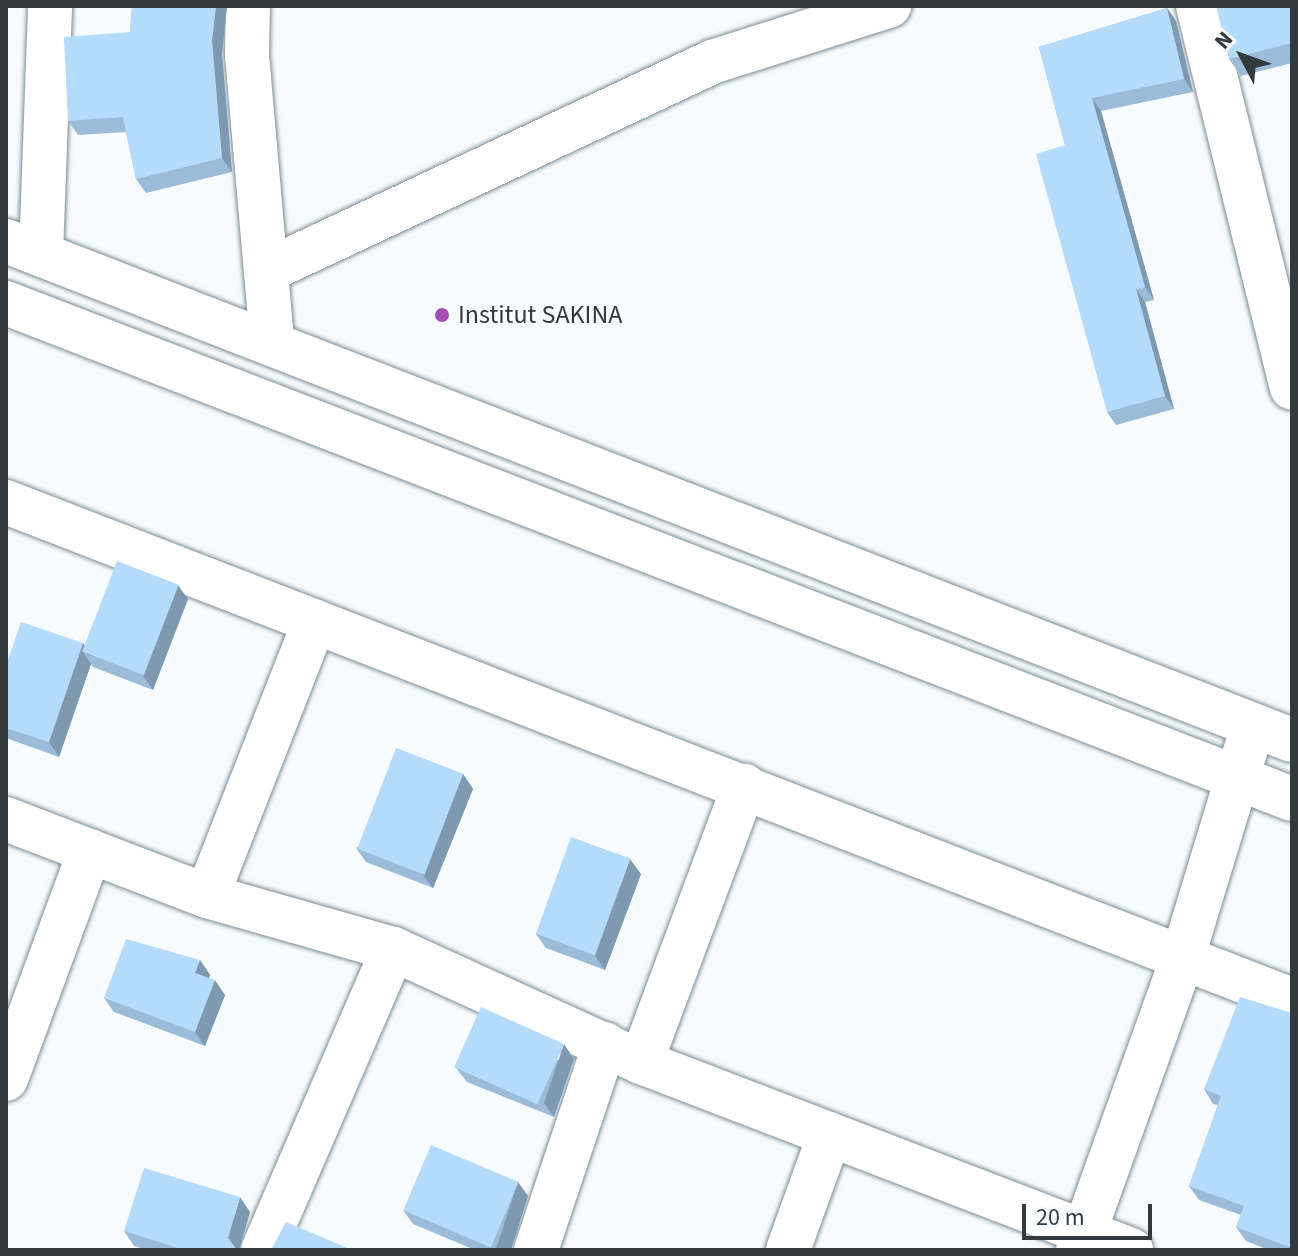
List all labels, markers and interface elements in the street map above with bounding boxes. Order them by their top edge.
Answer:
north arrow [1202,16,1282,96]
text: N [1207,24,1241,56]
place label: Institut SAKINA [458,299,622,331]
marker: Institut SAKINA [433,306,451,324]
scale bar [1026,1188,1156,1238]
text: 20 m [1036,1200,1085,1235]

